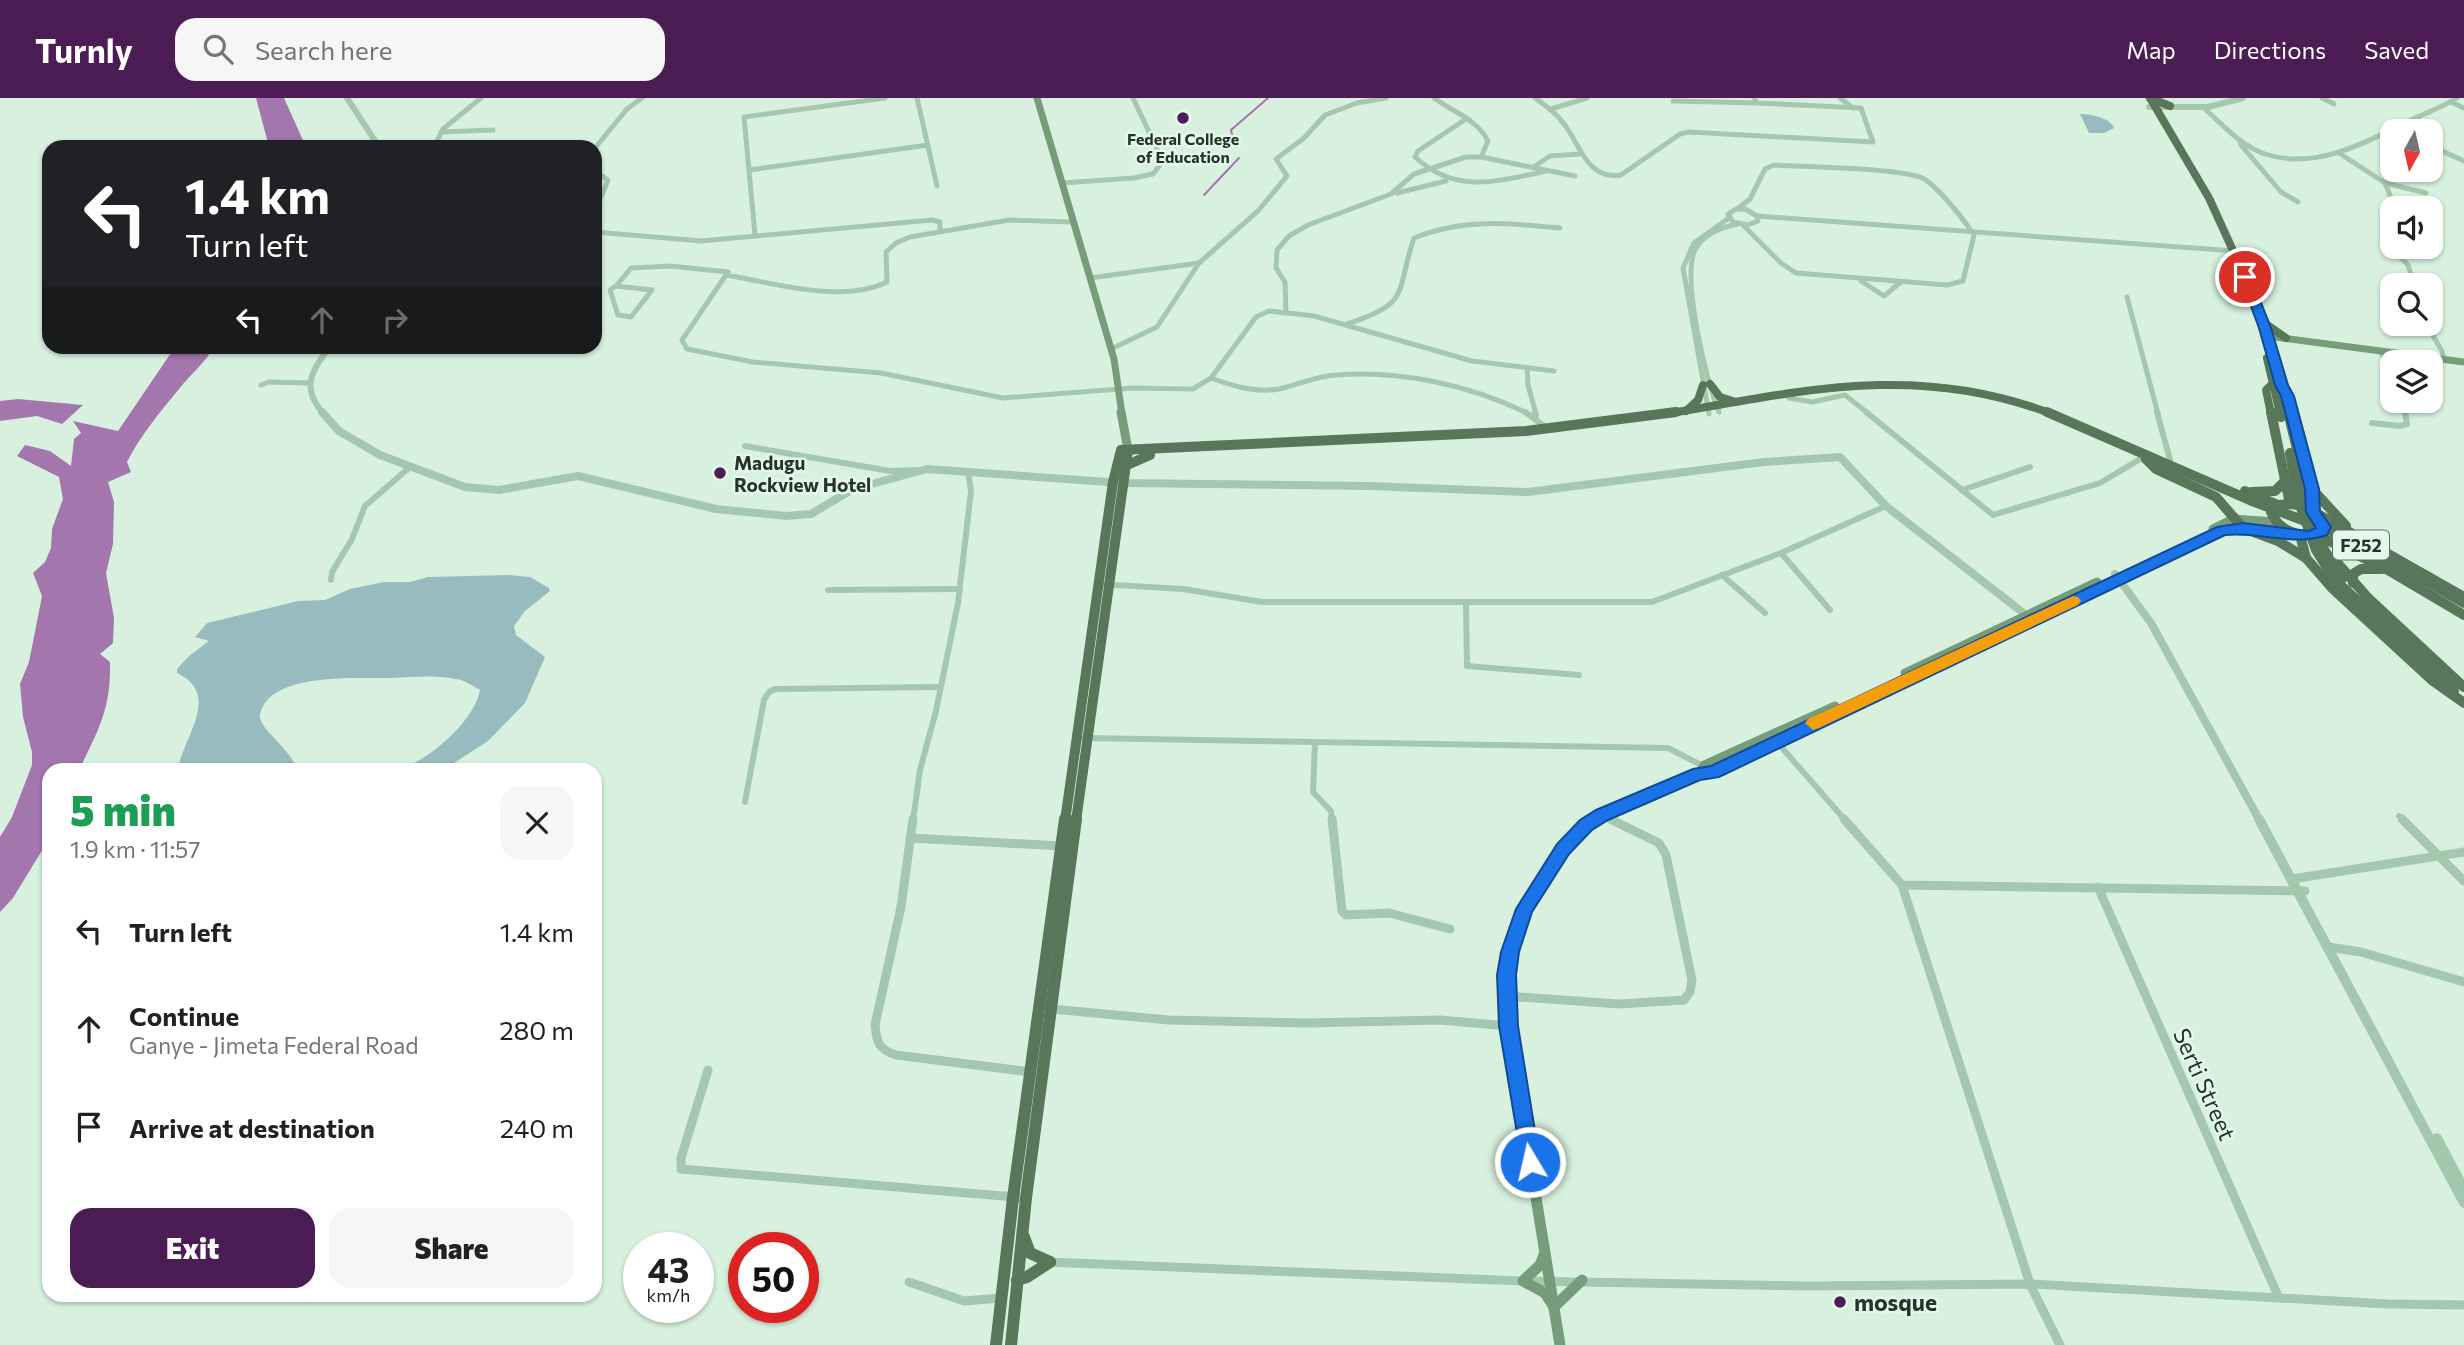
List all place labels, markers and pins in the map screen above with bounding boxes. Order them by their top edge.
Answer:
marker: Federal College of Education [1175,110,1191,126]
place label: Federal College of Education [1127,129,1239,166]
pin [2215,247,2275,307]
place label: Madugu Rockview Hotel [734,451,871,496]
marker: Madugu Rockview Hotel [712,465,728,481]
place label: mosque [1854,1288,1937,1316]
marker: mosque [1832,1294,1848,1310]

